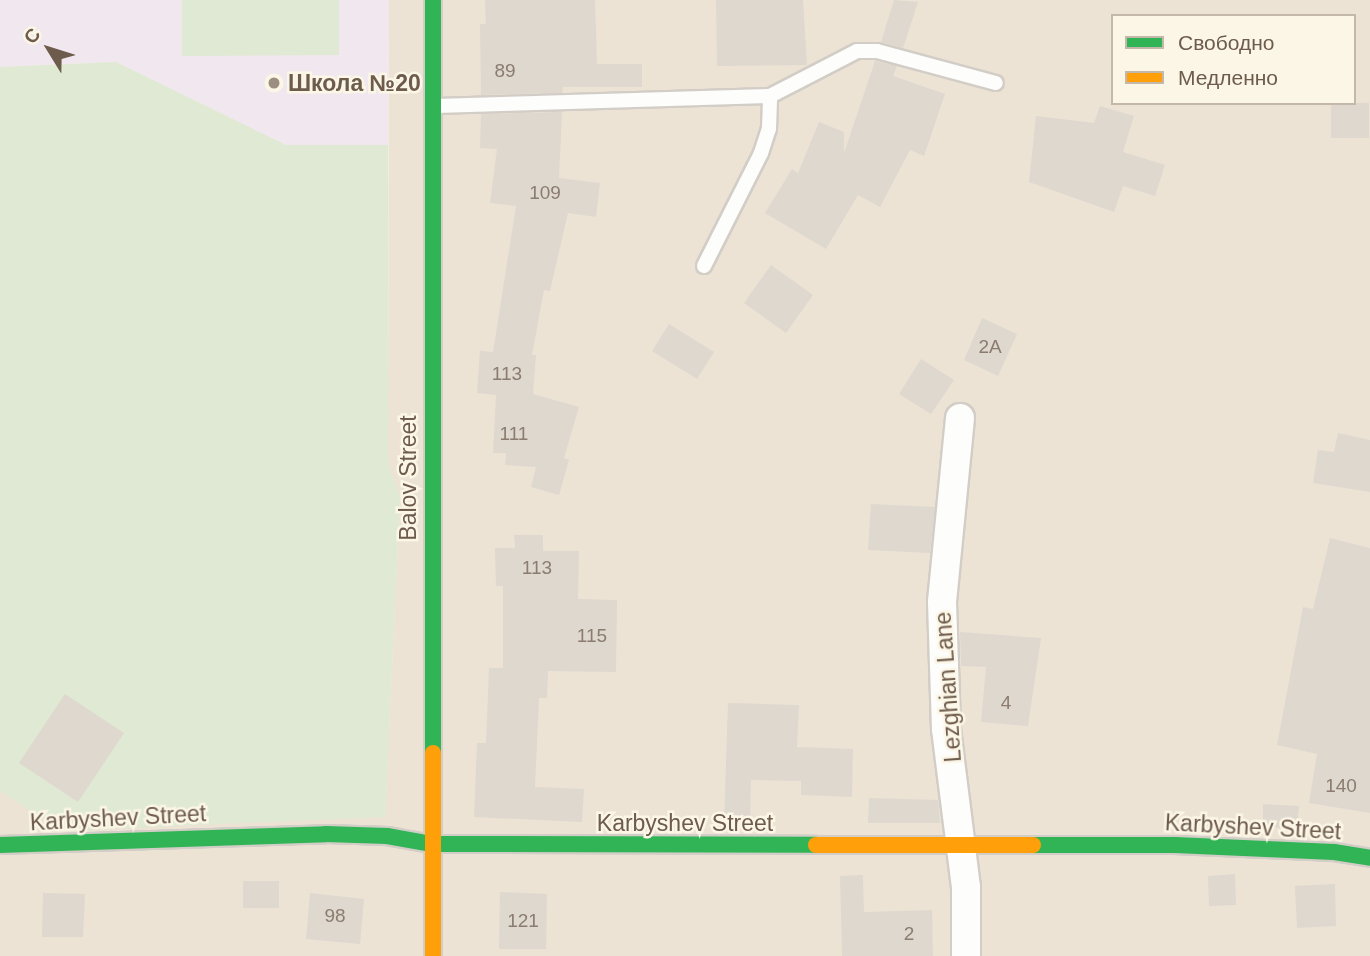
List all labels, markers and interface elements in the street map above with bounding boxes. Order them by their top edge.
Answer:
north arrow [14,14,84,84]
legend [1111,14,1356,105]
text: С [20,24,45,48]
text: Свободно [1178,31,1275,54]
house number: 89 [494,60,516,82]
text: Медленно [1178,66,1278,89]
place label: Школа №20 [288,69,421,97]
marker: Школа №20 [266,75,282,91]
house number: 109 [529,182,561,204]
house number: 2А [978,336,1002,358]
house number: 113 [492,363,522,385]
street label: Balov Street [394,415,422,541]
house number: 111 [500,423,528,445]
house number: 113 [522,557,552,579]
street label: Lezghian Lane [929,611,967,763]
house number: 115 [577,625,607,647]
house number: 4 [1001,692,1011,714]
house number: 140 [1325,775,1357,797]
street label: Karbyshev Street [29,800,207,836]
street label: Karbyshev Street [597,809,773,837]
street label: Karbyshev Street [1164,809,1342,845]
house number: 98 [324,905,346,927]
house number: 121 [507,910,539,932]
house number: 2 [904,923,914,945]

